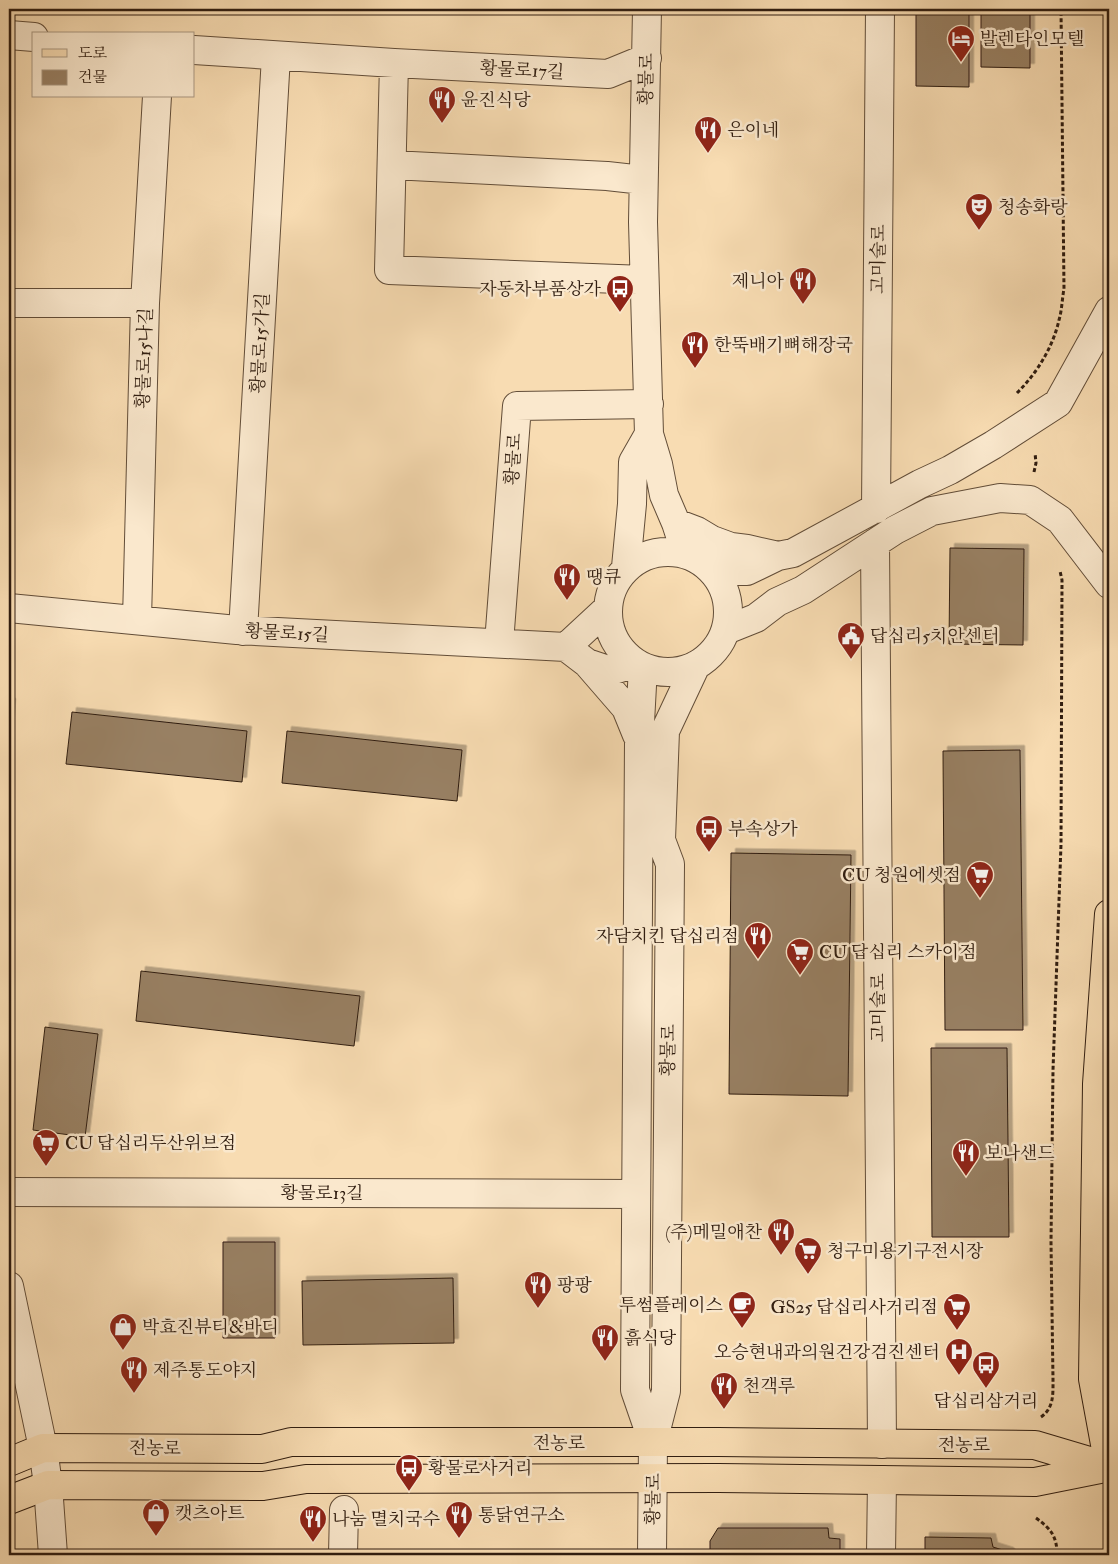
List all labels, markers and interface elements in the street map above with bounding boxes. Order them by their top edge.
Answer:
hotel icon: 발렌타인모텔 [946,24,976,63]
place label: 발렌타인모텔 [980,28,1084,51]
legend [32,32,195,98]
text: 도로 [78,44,107,63]
street label: 황물로 [635,53,658,105]
street label: 황물로17길 [479,57,565,84]
text: 건물 [78,68,107,87]
restaurant icon: 윤진식당 [427,85,457,124]
place label: 윤진식당 [461,89,531,112]
restaurant icon: 은이네 [693,115,723,154]
place label: 은이네 [727,119,779,142]
theatre icon: 청송화랑 [964,192,994,231]
place label: 청송화랑 [998,196,1068,219]
street label: 고미술로 [866,224,891,294]
restaurant icon: 제니아 [788,266,818,305]
place label: 제니아 [732,270,785,293]
bus stop icon: 자동차부품상가 [605,274,635,313]
place label: 자동차부품상가 [479,278,602,301]
street label: 황물로15가길 [246,292,275,394]
street label: 황물로15나길 [131,307,158,409]
restaurant icon: 한뚝배기뼈해장국 [680,330,710,369]
place label: 한뚝배기뼈해장국 [714,334,853,357]
street label: 황물로 [500,432,527,486]
restaurant icon: 땡큐 [552,562,582,601]
place label: 땡큐 [586,566,621,589]
street label: 황물로15길 [245,620,329,647]
public building icon: 답십리5치안센터 [836,621,866,660]
place label: 답십리5치안센터 [870,625,1000,648]
bus stop icon: 부속상가 [694,814,724,853]
place label: 부속상가 [728,818,798,841]
supermarket icon: CU 청원에셋점 [965,860,995,899]
place label: CU 청원에셋점 [842,864,961,887]
restaurant icon: 자담치킨 답십리점 [743,921,773,960]
place label: 자담치킨 답십리점 [596,925,739,948]
supermarket icon: CU 답십리 스카이점 [785,937,815,976]
place label: CU 답십리 스카이점 [819,941,977,964]
street label: 고미술로 [867,973,890,1043]
street label: 황물로 [657,1024,680,1076]
supermarket icon: CU 답십리두산위브점 [31,1128,61,1167]
place label: CU 답십리두산위브점 [65,1132,236,1155]
restaurant icon: 보나샌드 [951,1138,981,1177]
place label: 보나샌드 [985,1142,1055,1165]
street label: 황물로13길 [281,1182,363,1205]
restaurant icon: (주)메밀애찬 [766,1217,796,1256]
place label: (주)메밀애찬 [665,1221,763,1244]
supermarket icon: 청구미용기구전시장 [793,1236,823,1275]
place label: 청구미용기구전시장 [827,1240,984,1263]
restaurant icon: 팡팡 [523,1270,553,1309]
place label: 팡팡 [557,1274,592,1297]
cafe icon: 투썸플레이스 [727,1290,757,1329]
supermarket icon: GS25 답십리사거리점 [942,1292,972,1331]
place label: 투썸플레이스 [619,1294,724,1317]
place label: GS25 답십리사거리점 [770,1296,938,1319]
shop icon: 박효진뷰티&바디 [108,1312,138,1351]
place label: 박효진뷰티&바디 [142,1316,279,1339]
restaurant icon: 흙식당 [590,1323,620,1362]
place label: 흙식당 [624,1327,677,1350]
hospital icon: 오승현내과의원건강검진센터 [944,1337,974,1376]
place label: 오승현내과의원건강검진센터 [714,1341,940,1364]
bus stop icon: 답십리삼거리 [971,1350,1001,1389]
restaurant icon: 제주통도야지 [119,1355,149,1394]
place label: 제주통도야지 [153,1359,257,1382]
restaurant icon: 천객루 [709,1371,739,1410]
place label: 천객루 [743,1375,795,1398]
place label: 답십리삼거리 [934,1390,1038,1413]
street label: 전농로 [533,1432,585,1455]
street label: 전농로 [938,1434,990,1457]
street label: 전농로 [129,1437,181,1460]
bus stop icon: 황물로사거리 [394,1453,424,1492]
place label: 황물로사거리 [428,1457,532,1480]
street label: 황물로 [642,1473,665,1525]
shop icon: 캣츠아트 [141,1498,171,1537]
restaurant icon: 통닭연구소 [444,1500,474,1539]
place label: 캣츠아트 [175,1502,245,1525]
restaurant icon: 나눔 멸치국수 [298,1504,328,1543]
place label: 통닭연구소 [478,1504,565,1527]
place label: 나눔 멸치국수 [332,1508,440,1531]

